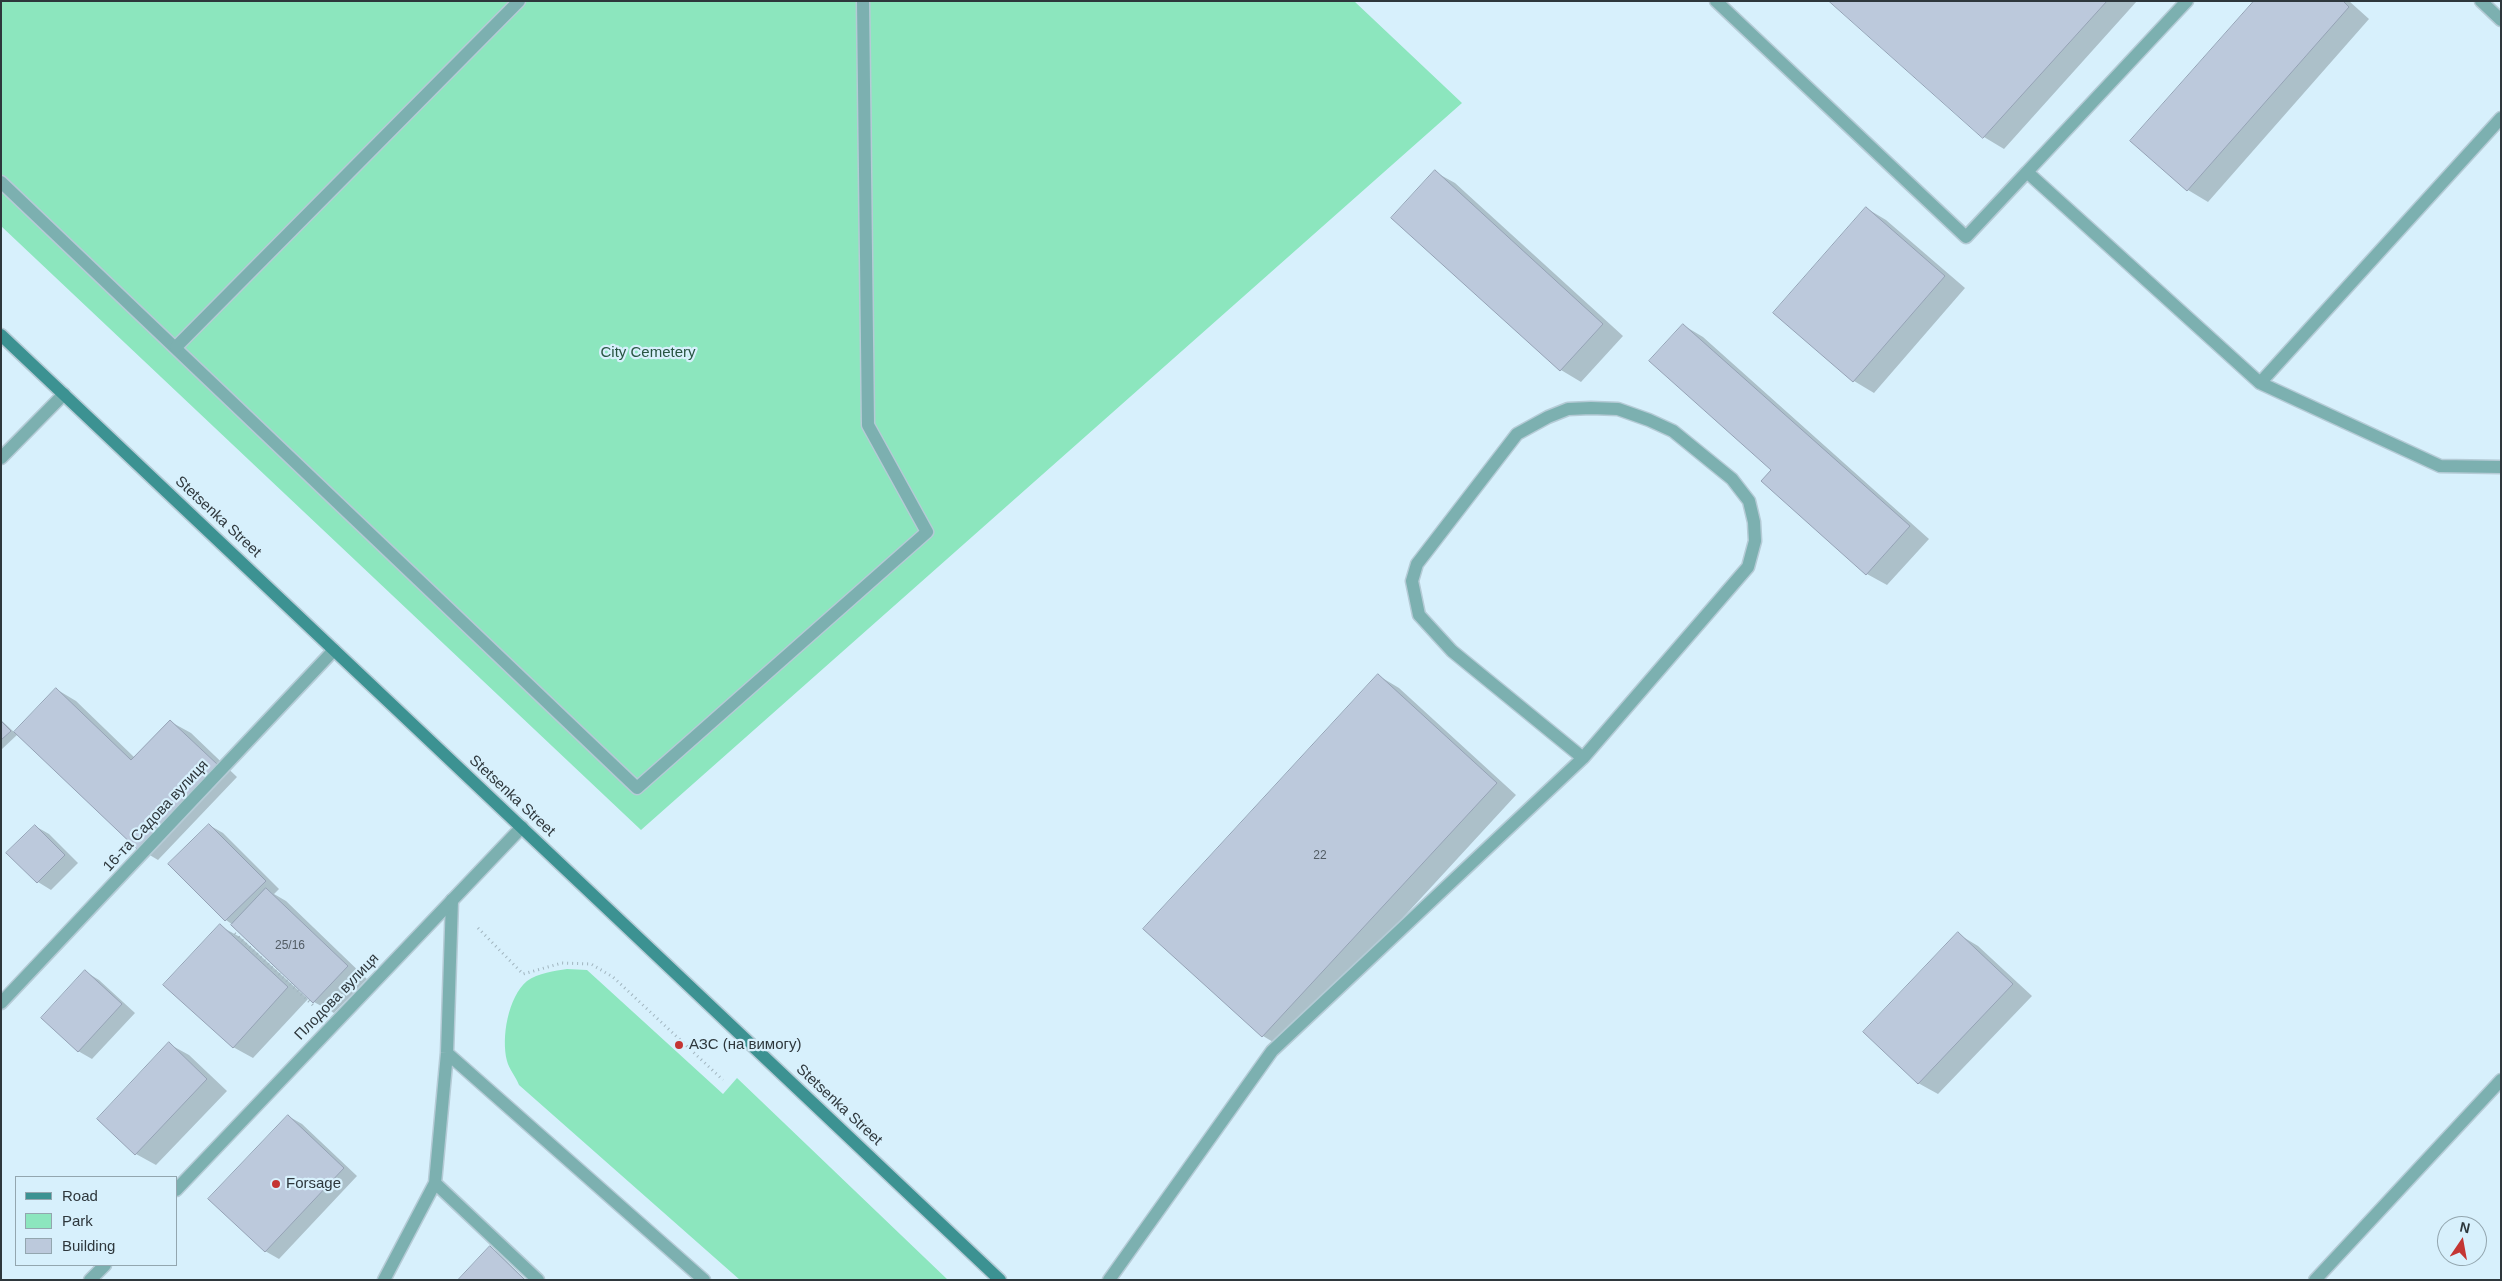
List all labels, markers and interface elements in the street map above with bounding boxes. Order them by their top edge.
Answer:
park label: City Cemetery [600,344,696,362]
street label: Stetsenka Street [171,473,265,561]
street label: Stetsenka Street [465,752,559,840]
street label: 16-та Садова вулиця [100,756,212,876]
house number: 22 [1313,849,1327,863]
house number: 25/16 [275,939,305,953]
street label: Плодова вулиця [291,950,383,1044]
place label: АЗС (на вимогу) [689,1036,801,1054]
marker: АЗС (на вимогу) [673,1039,685,1051]
street label: Stetsenka Street [792,1061,886,1149]
place label: Forsage [286,1175,341,1193]
legend [15,1176,178,1266]
marker: Forsage [270,1178,282,1190]
text: Road [62,1187,98,1204]
text: Park [62,1212,93,1229]
north arrow [2437,1216,2487,1266]
text: N [2458,1218,2472,1236]
text: Building [62,1237,115,1254]

